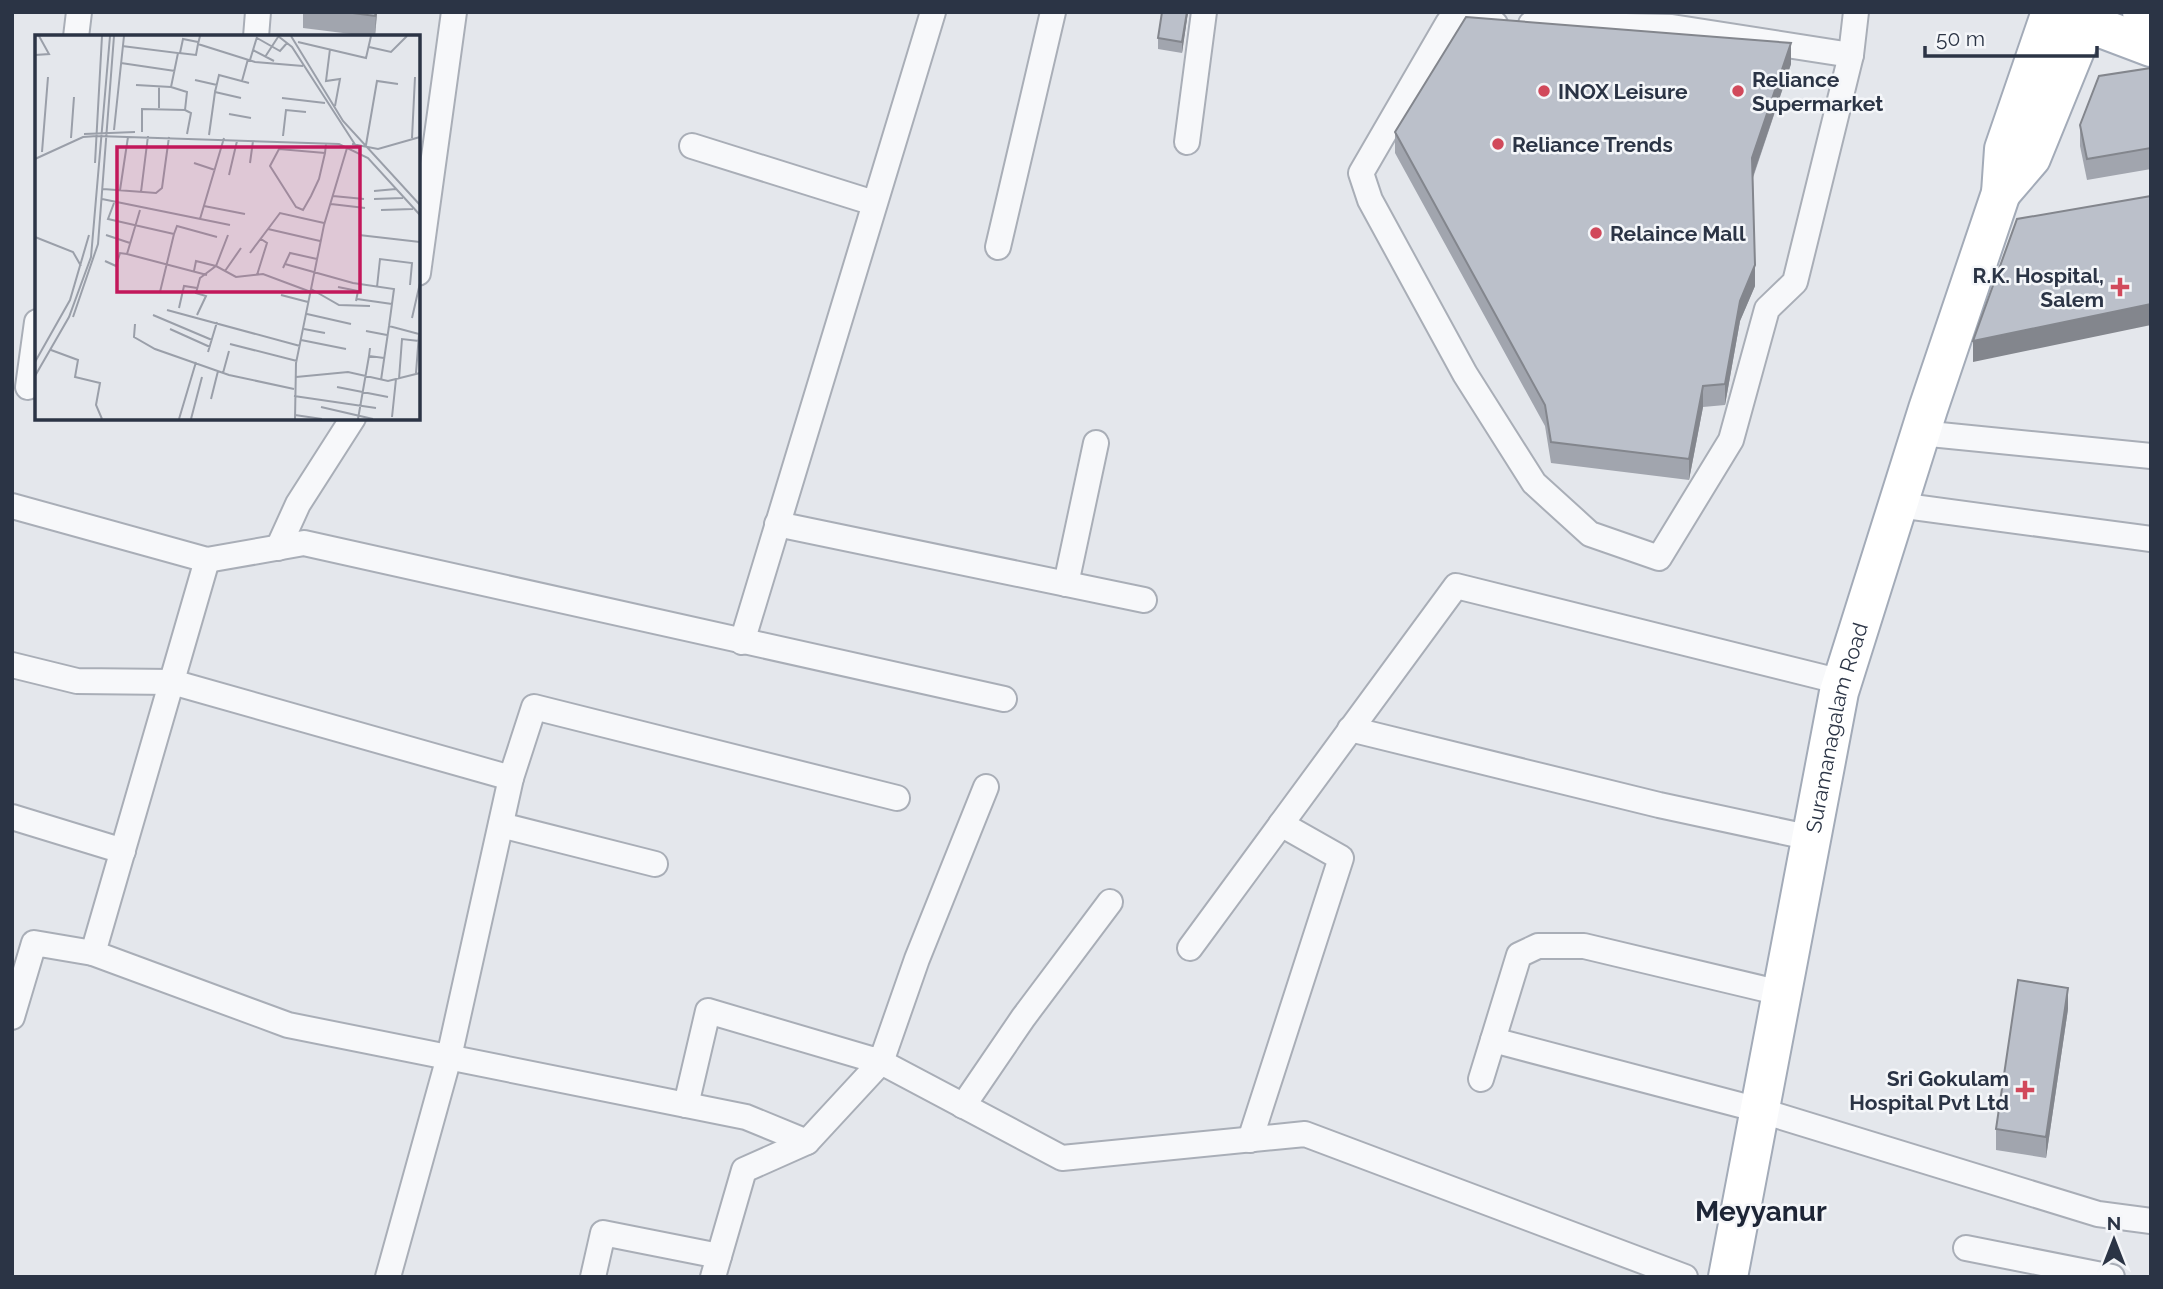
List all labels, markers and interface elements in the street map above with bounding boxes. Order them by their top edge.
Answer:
scale bar [1925,14,2096,58]
text: 50 m [1936,26,1985,51]
inset map [35,35,420,420]
place label: Reliance Supermarket [1752,67,1883,116]
place label: INOX Leisure [1558,79,1688,104]
marker: INOX Leisure [1536,83,1552,99]
marker: Reliance Supermarket [1730,83,1746,99]
place label: Reliance Trends [1512,132,1673,157]
marker: Reliance Trends [1490,136,1506,152]
place label: Relaince Mall [1610,221,1746,246]
marker: Relaince Mall [1588,225,1604,241]
place label: R.K. Hospital, Salem [1973,263,2104,312]
marker: R.K. Hospital, Salem [2110,277,2130,297]
street label: Suramanagalam Road [1800,619,1873,835]
place label: Sri Gokulam Hospital Pvt Ltd [1849,1066,2009,1115]
marker: Sri Gokulam Hospital Pvt Ltd [2015,1080,2035,1100]
district label: Meyyanur [1695,1195,1827,1228]
north arrow [2079,1205,2149,1275]
text: N [2107,1212,2121,1234]

